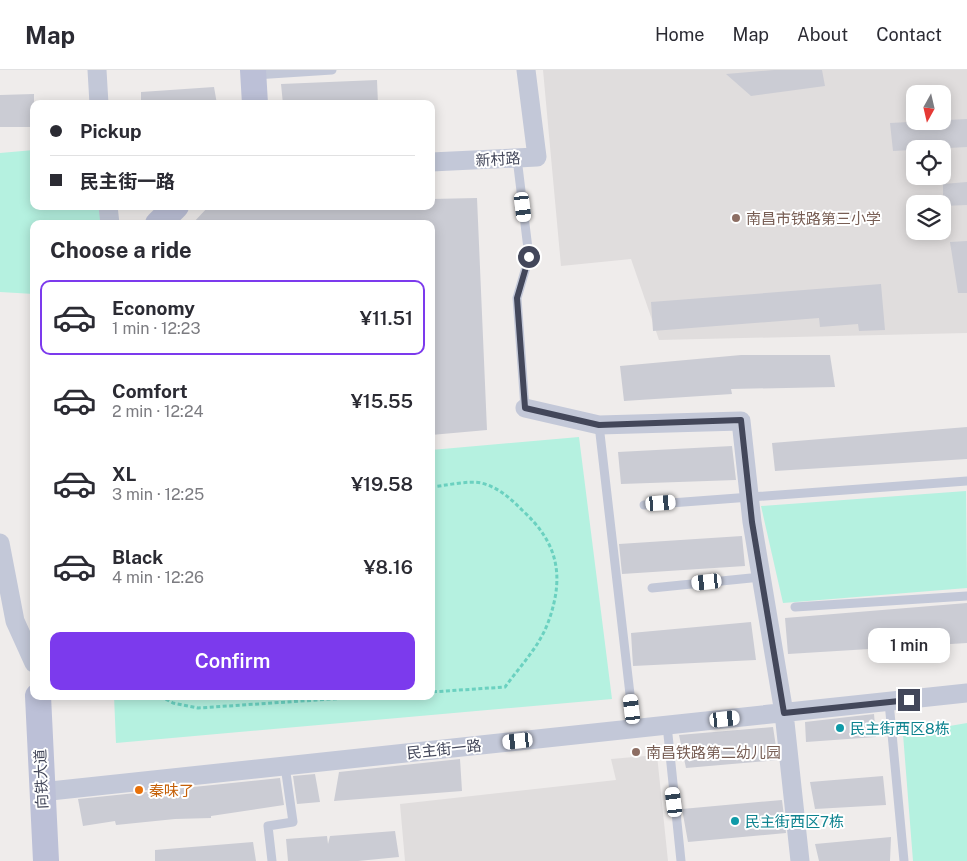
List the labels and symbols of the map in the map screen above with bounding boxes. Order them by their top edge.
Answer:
north arrow [906,85,951,130]
street label: 新村路 [475,149,521,169]
car [513,191,532,223]
place label: 南昌市铁路第三小学 [746,210,881,227]
marker: 南昌市铁路第三小学 [730,212,742,224]
route start [518,246,540,268]
car [645,494,676,512]
car [691,573,722,591]
callout: 1 min [868,628,950,662]
route end [898,689,920,711]
car [622,693,641,725]
car [709,710,740,728]
place label: 民主街西区8栋 [850,720,950,737]
marker: 民主街西区8栋 [834,722,846,734]
car [502,732,533,750]
street label: 民主街一路 [406,737,482,761]
place label: 南昌铁路第二幼儿园 [646,744,781,761]
marker: 南昌铁路第二幼儿园 [630,746,642,758]
street label: 向铁大道 [31,749,51,809]
place label: 秦味了 [149,782,194,799]
marker: 秦味了 [133,784,145,796]
car [664,786,683,818]
place label: 民主街西区7栋 [745,813,844,830]
marker: 民主街西区7栋 [729,815,741,827]

